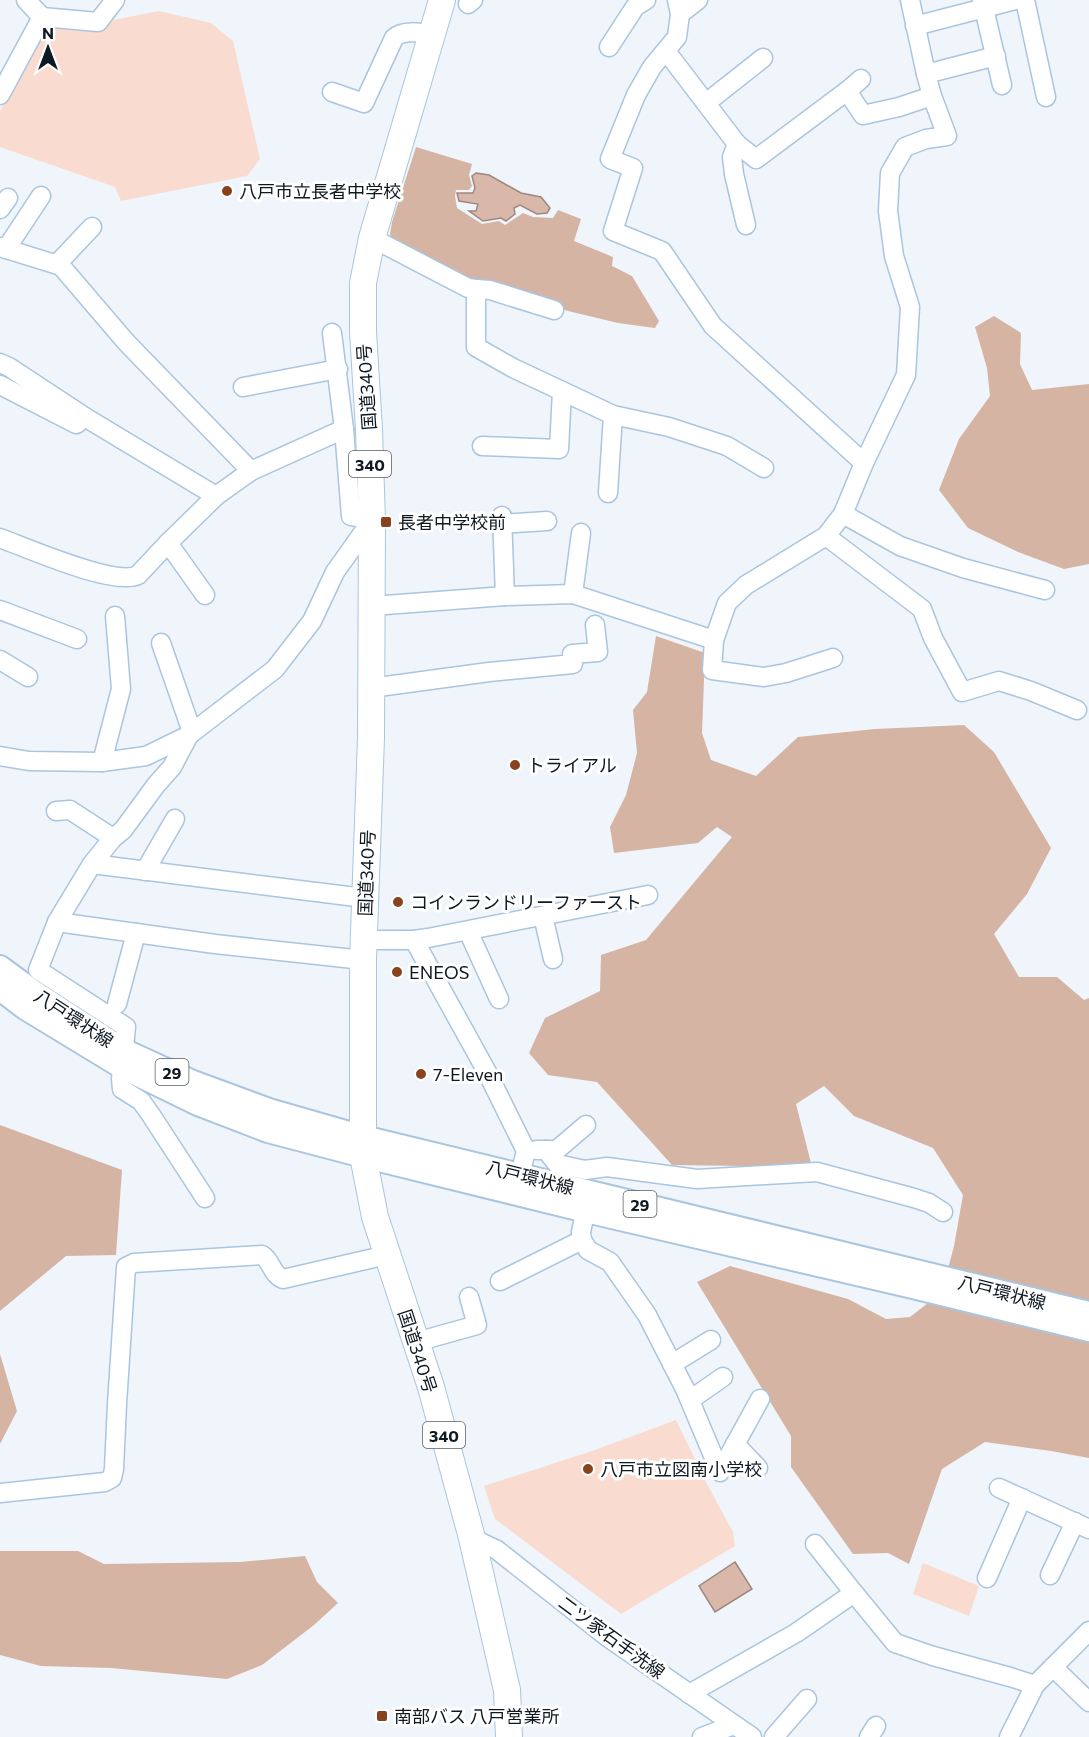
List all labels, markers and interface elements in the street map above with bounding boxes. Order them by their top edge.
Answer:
north arrow [18,18,78,78]
text: N [42,23,54,42]
place label: 八戸市立長者中学校 [239,180,401,202]
marker: 八戸市立長者中学校 [220,184,234,198]
street label: 国道340号 [352,343,380,431]
road number: 340 [349,451,391,477]
place label: 長者中学校前 [398,511,506,533]
marker: 長者中学校前 [379,515,393,529]
place label: トライアル [527,754,617,776]
marker: トライアル [508,758,522,772]
street label: 国道340号 [353,829,379,917]
place label: コインランドリーファースト [410,891,642,913]
marker: コインランドリーファースト [391,895,405,909]
place label: ENEOS [409,961,469,983]
marker: ENEOS [390,965,404,979]
street label: 八戸環状線 [30,984,118,1052]
road number: 29 [156,1059,188,1085]
place label: 7-Eleven [433,1063,503,1085]
marker: 7-Eleven [414,1067,428,1081]
street label: 八戸環状線 [484,1155,576,1199]
road number: 29 [624,1191,656,1217]
street label: 八戸環状線 [956,1270,1048,1314]
street label: 国道340号 [394,1306,442,1396]
road number: 340 [423,1422,465,1448]
place label: 八戸市立図南小学校 [600,1458,762,1480]
marker: 八戸市立図南小学校 [581,1462,595,1476]
street label: 二ツ家石手洗線 [555,1591,669,1683]
place label: 南部バス 八戸営業所 [394,1705,559,1727]
marker: 南部バス 八戸営業所 [375,1709,389,1723]

